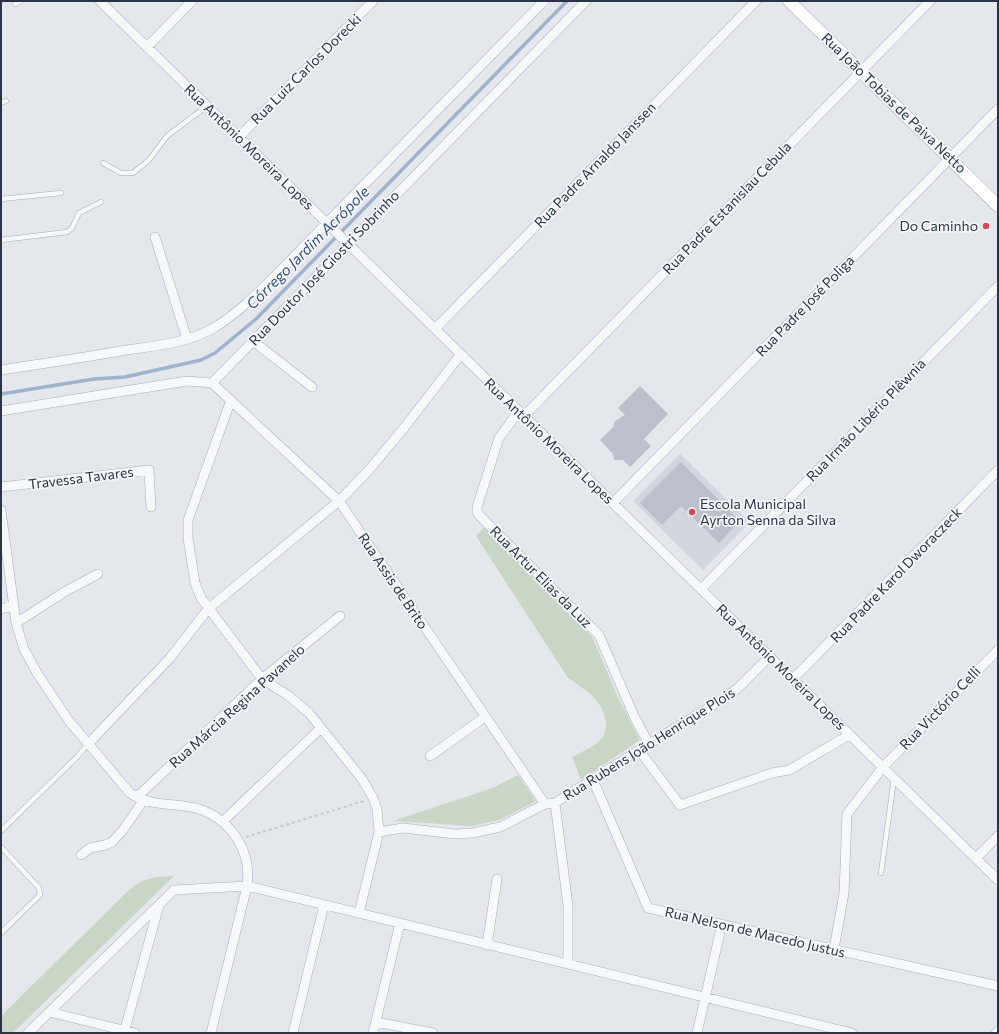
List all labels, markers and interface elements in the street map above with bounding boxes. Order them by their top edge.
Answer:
street label: Rua Luiz Carlos Dorecki [247,10,364,127]
street label: Rua João Tobias de Paiva Netto [818,29,970,176]
street label: Rua Antônio Moreira Lopes [181,80,318,213]
street label: Rua Padre Arnaldo Janssen [530,98,659,231]
street label: Rua Padre Estanislau Cebula [659,138,794,277]
water label: Córrego Jardim Acrópole [242,182,373,313]
street label: Rua Doutor José Giostri Sobrinho [245,187,402,349]
place label: Do Caminho [900,217,978,234]
marker: Do Caminho [981,221,991,231]
street label: Rua Padre José Poliga [752,251,857,360]
street label: Rua Irmão Libério Plêwnia [802,355,929,485]
street label: Rua Antônio Moreira Lopes [481,374,618,507]
street label: Travessa Tavares [27,463,135,492]
place label: Escola Municipal Ayrton Senna da Silva [700,495,836,528]
street label: Rua Padre Karol Dworaczeck [826,503,965,646]
marker: Escola Municipal Ayrton Senna da Silva [687,507,697,517]
street label: Rua Artur Elias da Luz [487,522,596,631]
street label: Rua Assis de Brito [355,529,432,632]
street label: Rua Antônio Moreira Lopes [713,600,850,733]
street label: Rua Márcia Regina Pavanelo [165,640,308,771]
street label: Rua Victório Celli [896,662,984,753]
street label: Rua Rubens João Henrique Plois [560,683,738,804]
street label: Rua Nelson de Macedo Justus [663,902,847,961]

